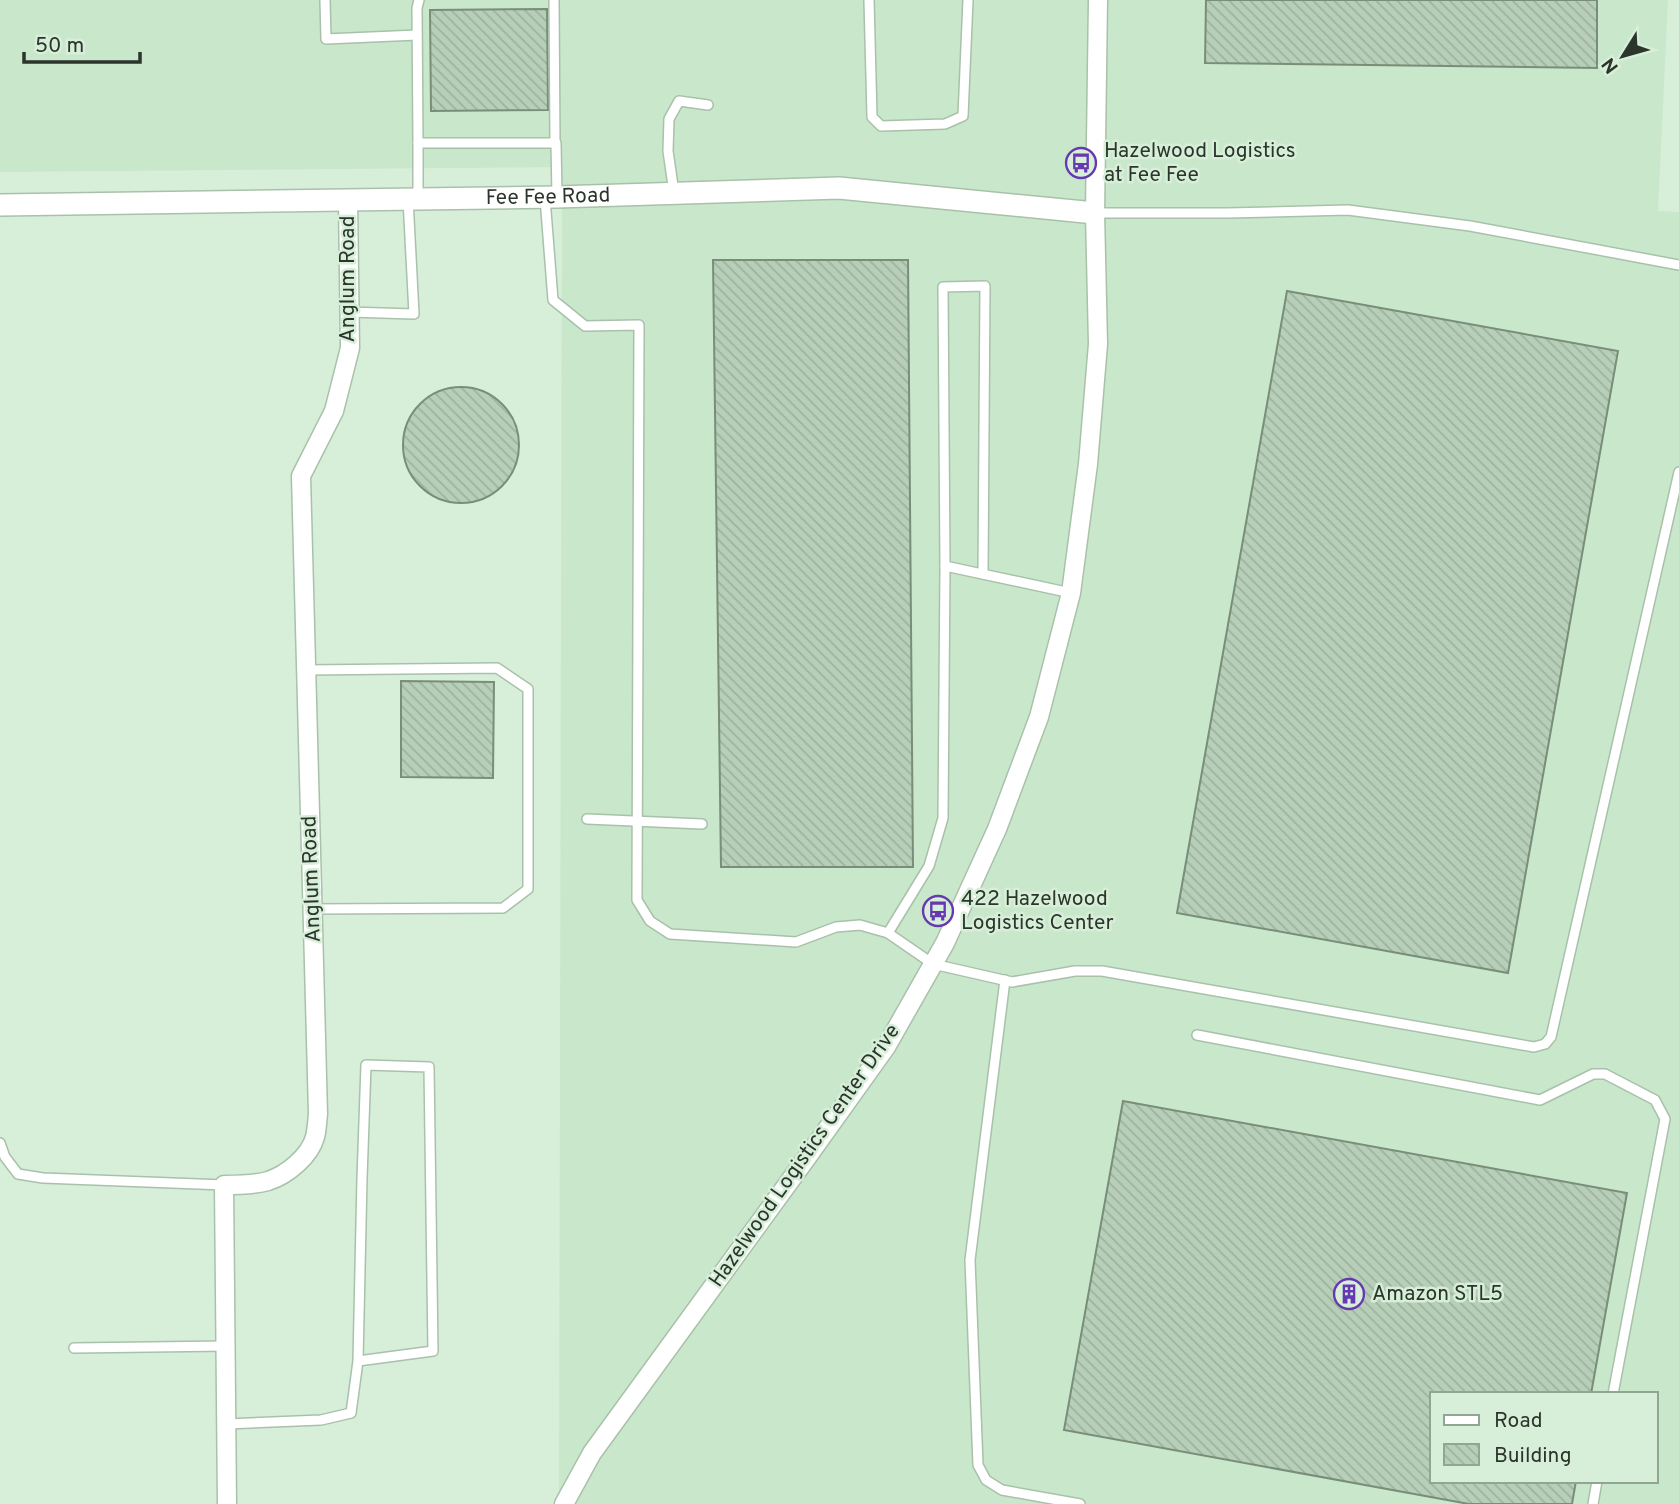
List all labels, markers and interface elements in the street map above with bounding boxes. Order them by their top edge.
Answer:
scale bar [24,21,140,65]
north arrow [1588,21,1658,91]
text: 50 m [35,33,84,60]
text: N [1597,52,1625,78]
place label: Hazelwood Logistics at Fee Fee [1104,138,1296,189]
bus stop icon: Hazelwood Logistics at Fee Fee [1064,146,1098,180]
street label: Fee Fee Road [485,182,611,212]
street label: Anglum Road [335,215,362,343]
street label: Anglum Road [296,815,328,943]
place label: 422 Hazelwood Logistics Center [961,886,1114,937]
bus stop icon: 422 Hazelwood Logistics Center [921,894,955,928]
street label: Hazelwood Logistics Center Drive [704,1019,906,1293]
building icon: Amazon STL5 [1332,1277,1366,1311]
place label: Amazon STL5 [1372,1281,1503,1308]
legend [1430,1392,1658,1483]
text: Road [1494,1408,1543,1435]
text: Building [1494,1443,1572,1470]

